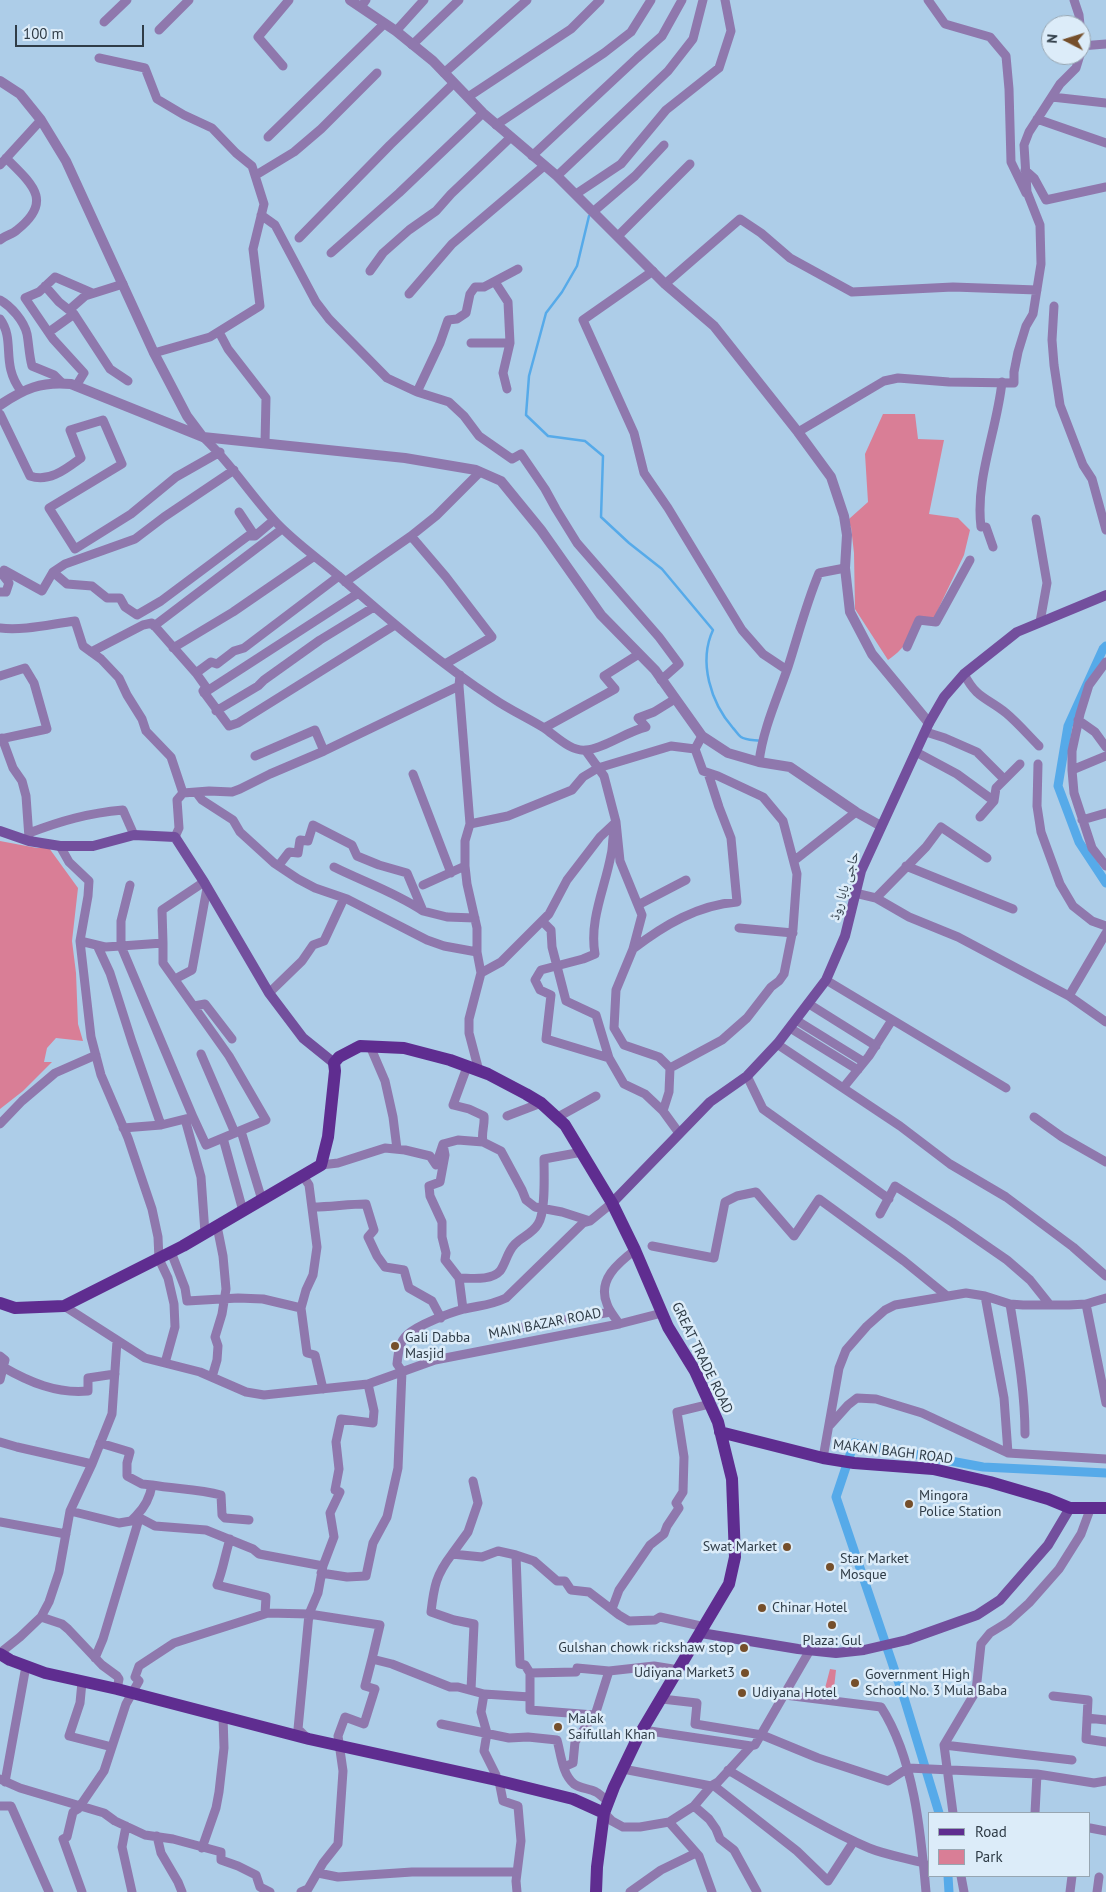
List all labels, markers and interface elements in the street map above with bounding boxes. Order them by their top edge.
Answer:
scale bar [18,15,146,47]
north arrow [1041,15,1091,65]
text: 100 m [23,24,64,43]
text: N [1043,33,1061,44]
street label: حاجی بابا روڈ [827,850,863,922]
street label: GREAT TRADE ROAD [668,1300,736,1416]
street label: MAIN BAZAR ROAD [487,1305,603,1343]
place label: Gali Dabba Masjid [405,1330,470,1362]
marker: Gali Dabba Masjid [389,1340,401,1352]
street label: MAKAN BAGH ROAD [832,1436,954,1468]
place label: Mingora Police Station [919,1488,1001,1520]
marker: Mingora Police Station [903,1498,915,1510]
place label: Swat Market [703,1539,777,1555]
marker: Swat Market [781,1541,793,1553]
place label: Star Market Mosque [840,1551,909,1584]
marker: Star Market Mosque [824,1561,836,1573]
place label: Chinar Hotel [772,1600,847,1616]
marker: Chinar Hotel [756,1602,768,1614]
marker: Plaza: Gul [826,1619,838,1631]
place label: Plaza: Gul [802,1633,862,1649]
place label: Gulshan chowk rickshaw stop [558,1640,734,1656]
marker: Gulshan chowk rickshaw stop [738,1642,750,1654]
place label: Udiyana Market3 [634,1665,735,1681]
marker: Udiyana Market3 [739,1667,751,1679]
place label: Government High School No. 3 Mula Baba [865,1667,1007,1700]
marker: Government High School No. 3 Mula Baba [849,1677,861,1689]
place label: Udiyana Hotel [752,1685,837,1701]
marker: Udiyana Hotel [736,1687,748,1699]
place label: Malak Saifullah Khan [568,1711,655,1744]
marker: Malak Saifullah Khan [552,1721,564,1733]
legend [928,1812,1091,1877]
text: Road [975,1822,1007,1841]
text: Park [975,1847,1003,1866]

